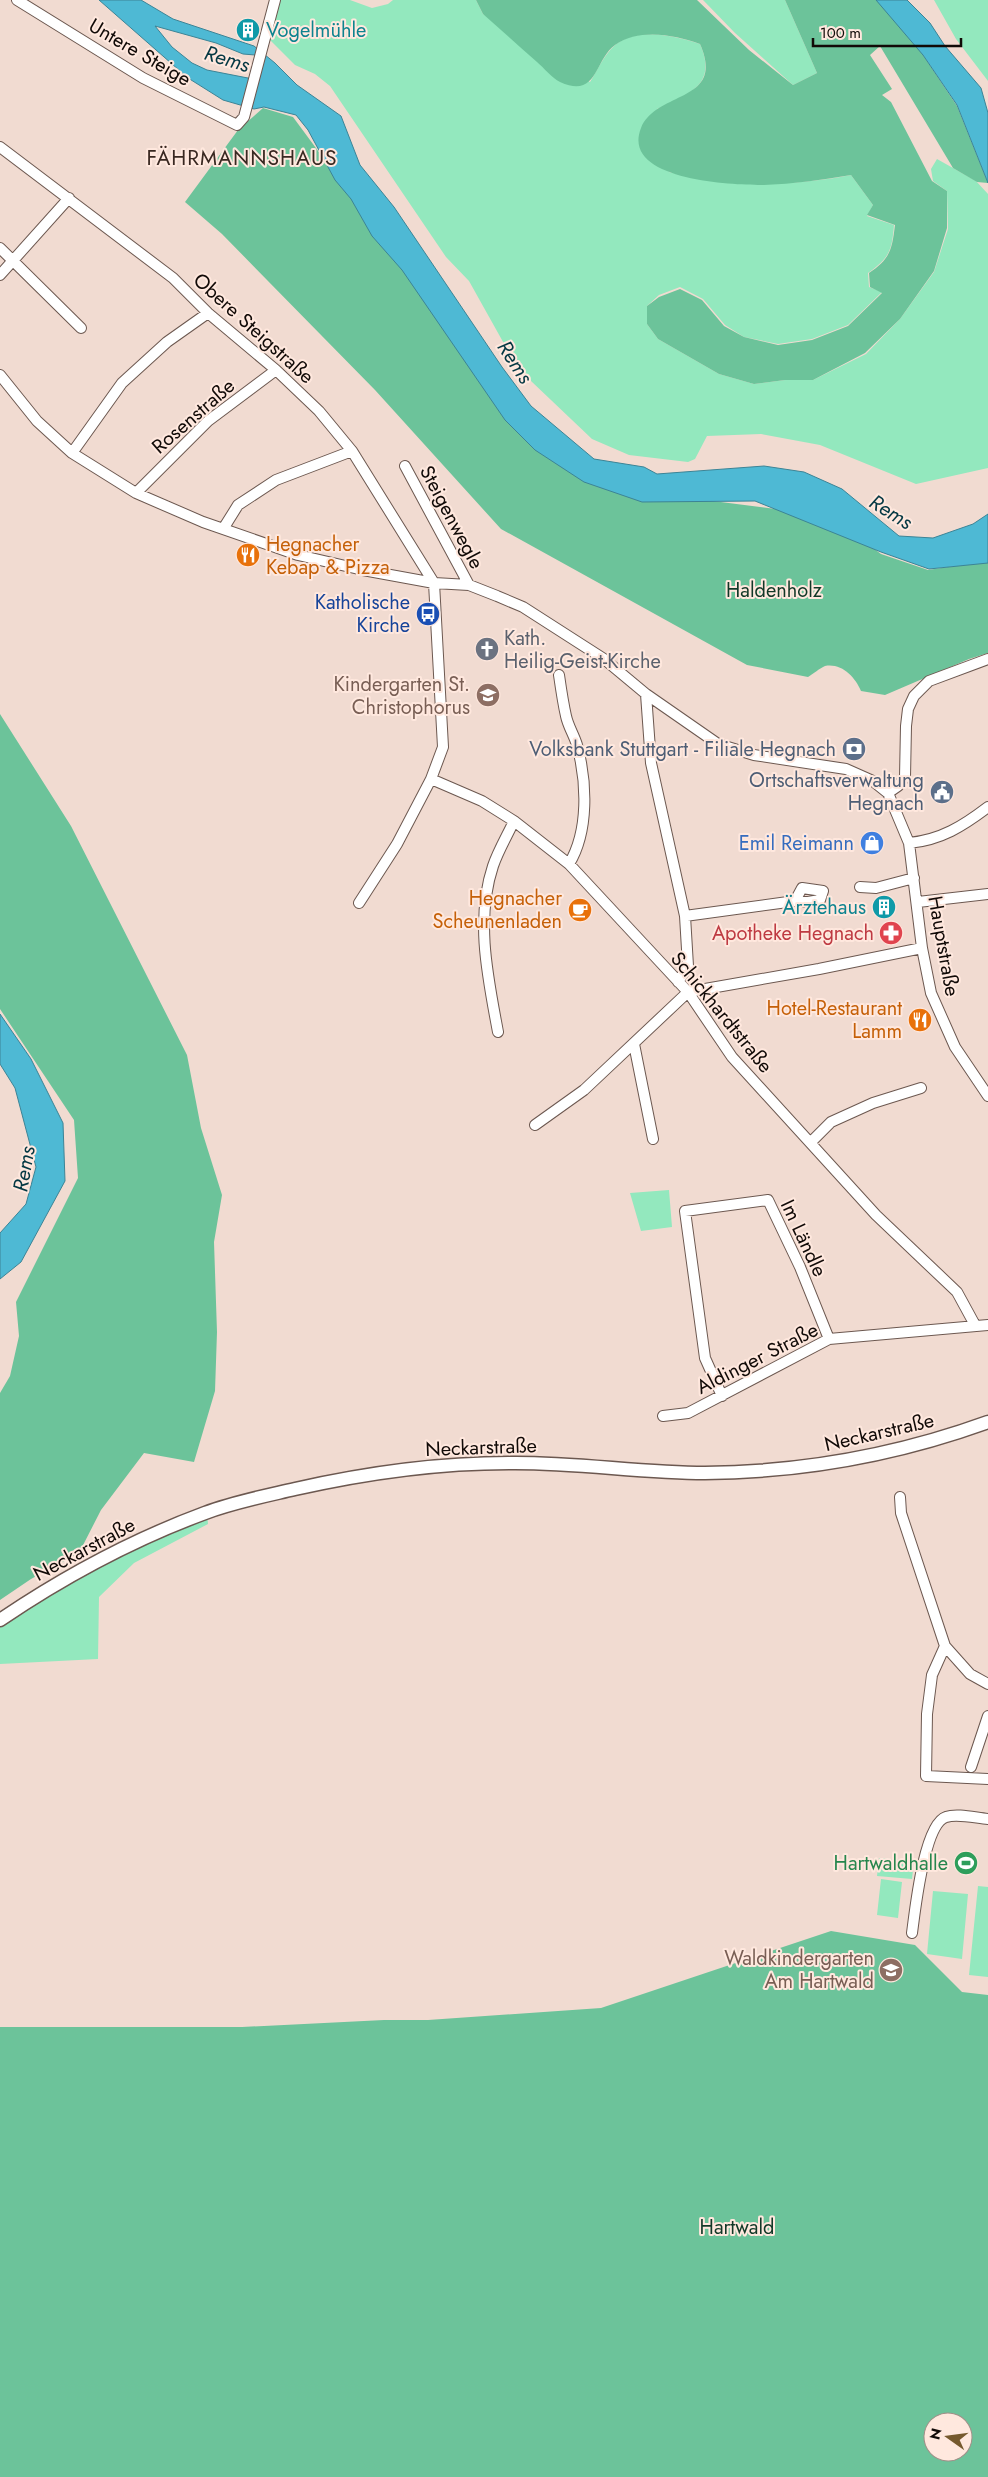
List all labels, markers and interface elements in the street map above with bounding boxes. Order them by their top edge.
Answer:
street label: Untere Steige [83,11,196,93]
scale bar [813,15,960,47]
place label: Vogelmühle [266,16,366,45]
building icon: Vogelmühle [235,17,261,43]
text: 100 m [820,22,861,44]
water label: Rems [201,38,254,80]
district label: FÄHRMANNSHAUS [146,143,338,173]
street label: Obere Steigstraße [187,266,321,391]
water label: Rems [490,335,541,390]
street label: Rosenstraße [145,372,241,461]
street label: Steigenwegle [412,460,491,574]
water label: Rems [864,487,919,537]
place label: Hegnacher Kebap & Pizza [266,530,390,582]
restaurant icon: Hegnacher Kebap & Pizza [235,542,261,568]
park label: Haldenholz [726,576,822,605]
place label: Katholische Kirche [315,588,410,640]
bus stop icon: Katholische Kirche [415,601,441,627]
place label: Kath. Heilig-Geist-Kirche [504,624,661,676]
church icon: Kath. Heilig-Geist-Kirche [474,636,500,662]
place label: Kindergarten St. Christophorus [334,670,470,722]
school or university icon: Kindergarten St. Christophorus [475,682,501,708]
place label: Volksbank Stuttgart - Filiale Hegnach [529,735,836,764]
bank icon: Volksbank Stuttgart - Filiale Hegnach [841,736,867,762]
place label: Ortschaftsverwaltung Hegnach [749,766,924,818]
public building icon: Ortschaftsverwaltung Hegnach [929,779,955,805]
place label: Emil Reimann [739,829,854,858]
shop icon: Emil Reimann [859,830,885,856]
place label: Hegnacher Scheunenladen [432,884,562,936]
place label: Ärztehaus [782,893,866,922]
building icon: Ärztehaus [871,894,897,920]
street label: Hauptstraße [920,894,967,999]
cafe icon: Hegnacher Scheunenladen [567,897,593,923]
place label: Apotheke Hegnach [712,919,874,948]
pharmacy icon: Apotheke Hegnach [878,920,904,946]
street label: Schickhardtstraße [664,945,780,1079]
place label: Hotel-Restaurant Lamm [767,994,902,1046]
restaurant icon: Hotel-Restaurant Lamm [907,1007,933,1033]
water label: Rems [5,1143,43,1194]
street label: Im Ländle [773,1195,834,1281]
street label: Aldinger Straße [691,1315,823,1402]
street label: Neckarstraße [821,1406,937,1459]
street label: Neckarstraße [425,1431,537,1464]
street label: Neckarstraße [28,1510,140,1588]
place label: Hartwaldhalle [834,1849,948,1878]
sports icon: Hartwaldhalle [953,1850,979,1876]
place label: Waldkindergarten Am Hartwald [724,1944,874,1996]
school or university icon: Waldkindergarten Am Hartwald [878,1957,904,1983]
park label: Hartwald [700,2213,774,2242]
north arrow [923,2412,973,2462]
text: N [924,2426,946,2442]

